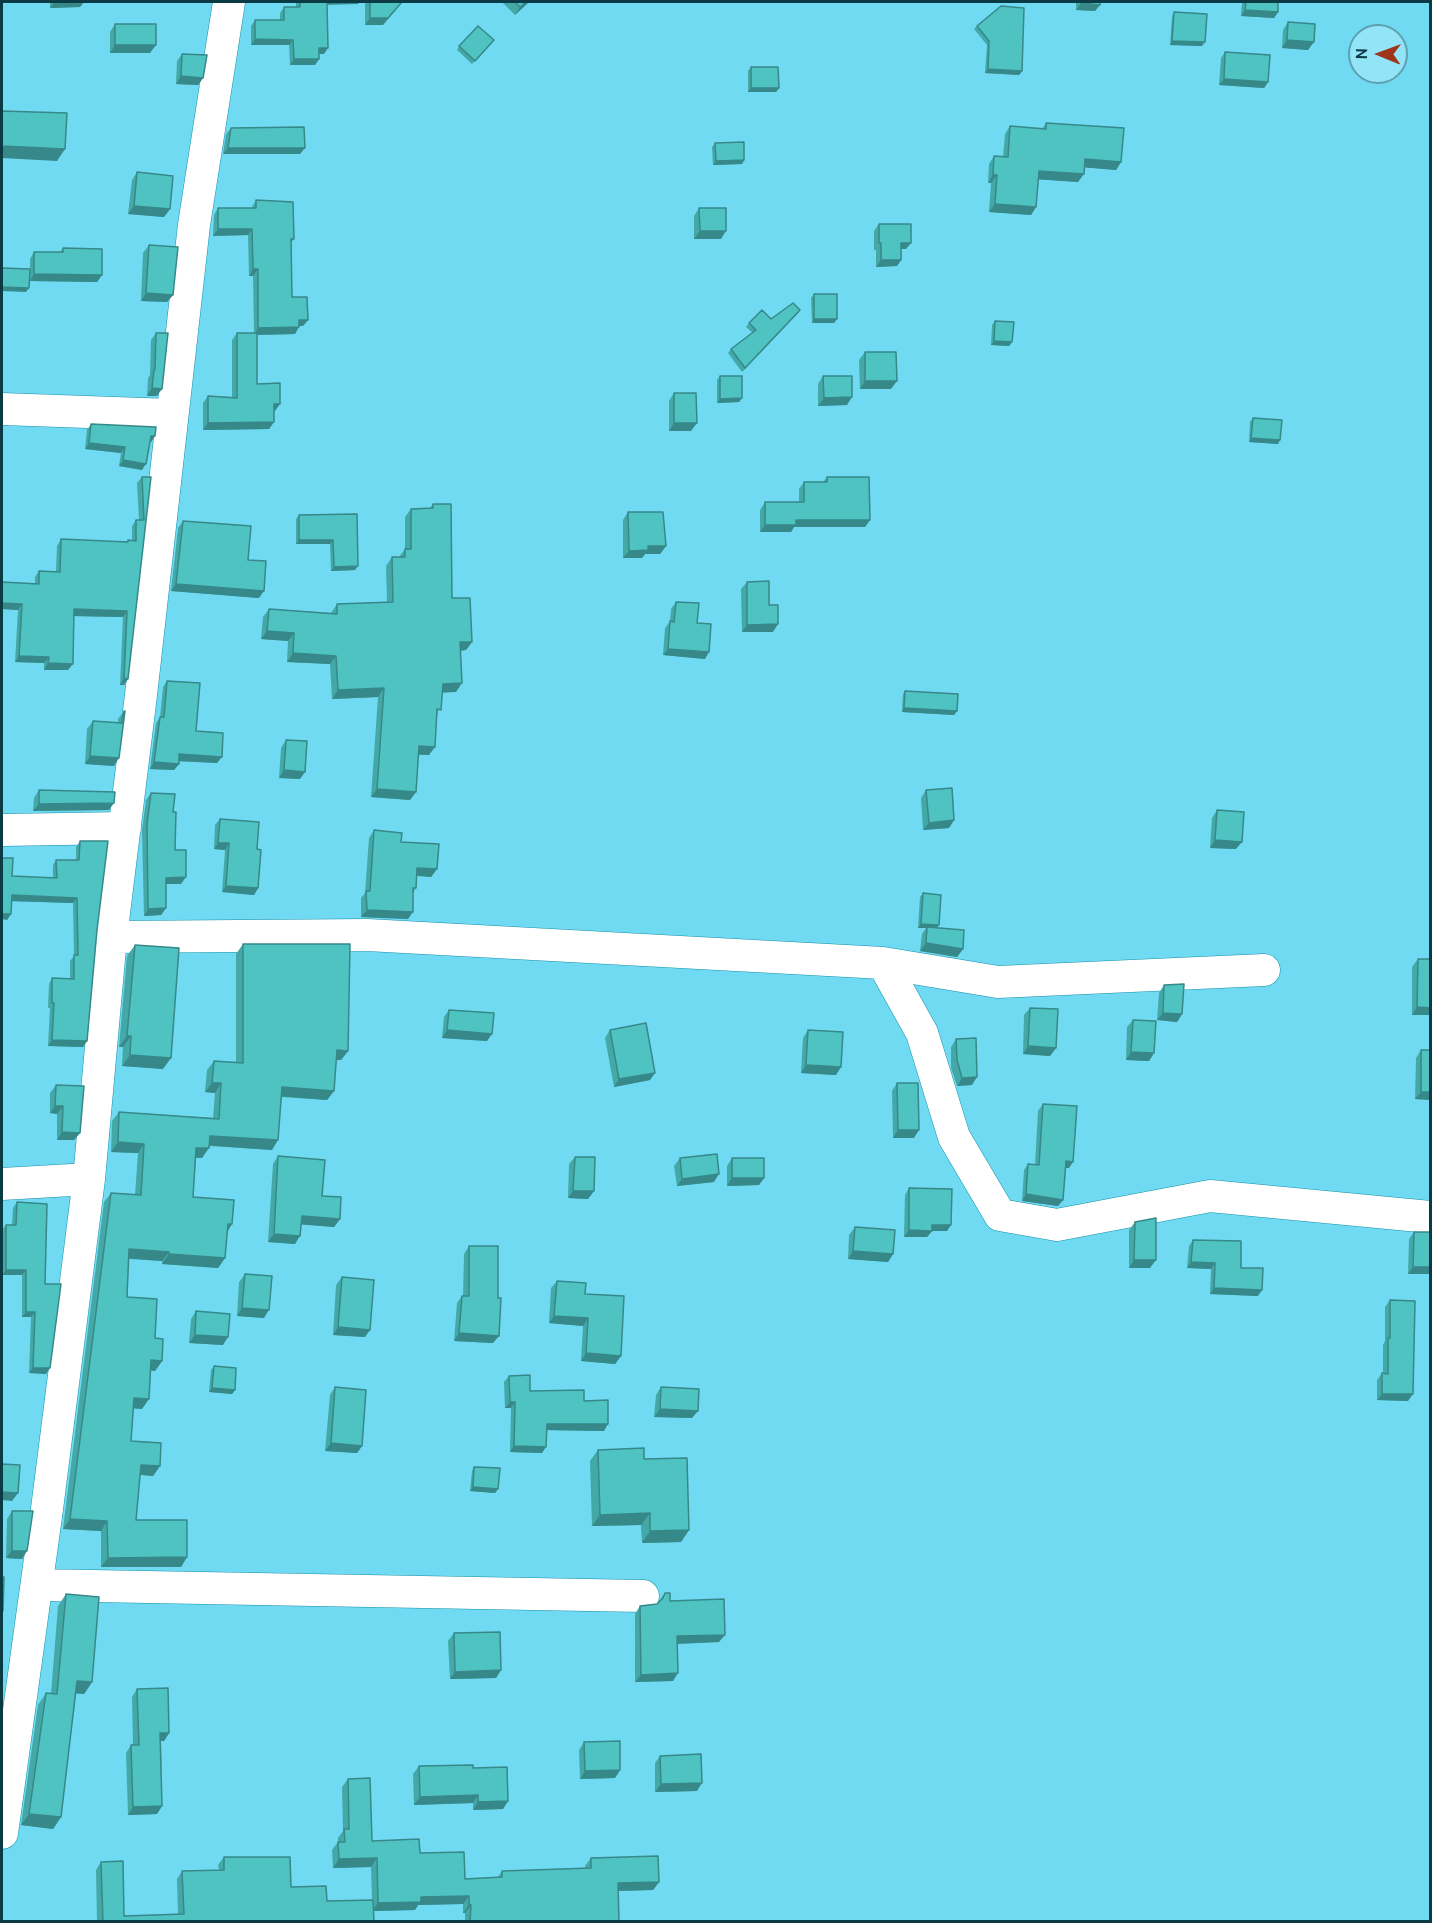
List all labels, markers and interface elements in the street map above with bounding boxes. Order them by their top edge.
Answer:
north arrow [1348,24,1408,84]
text: N [1352,48,1371,60]

